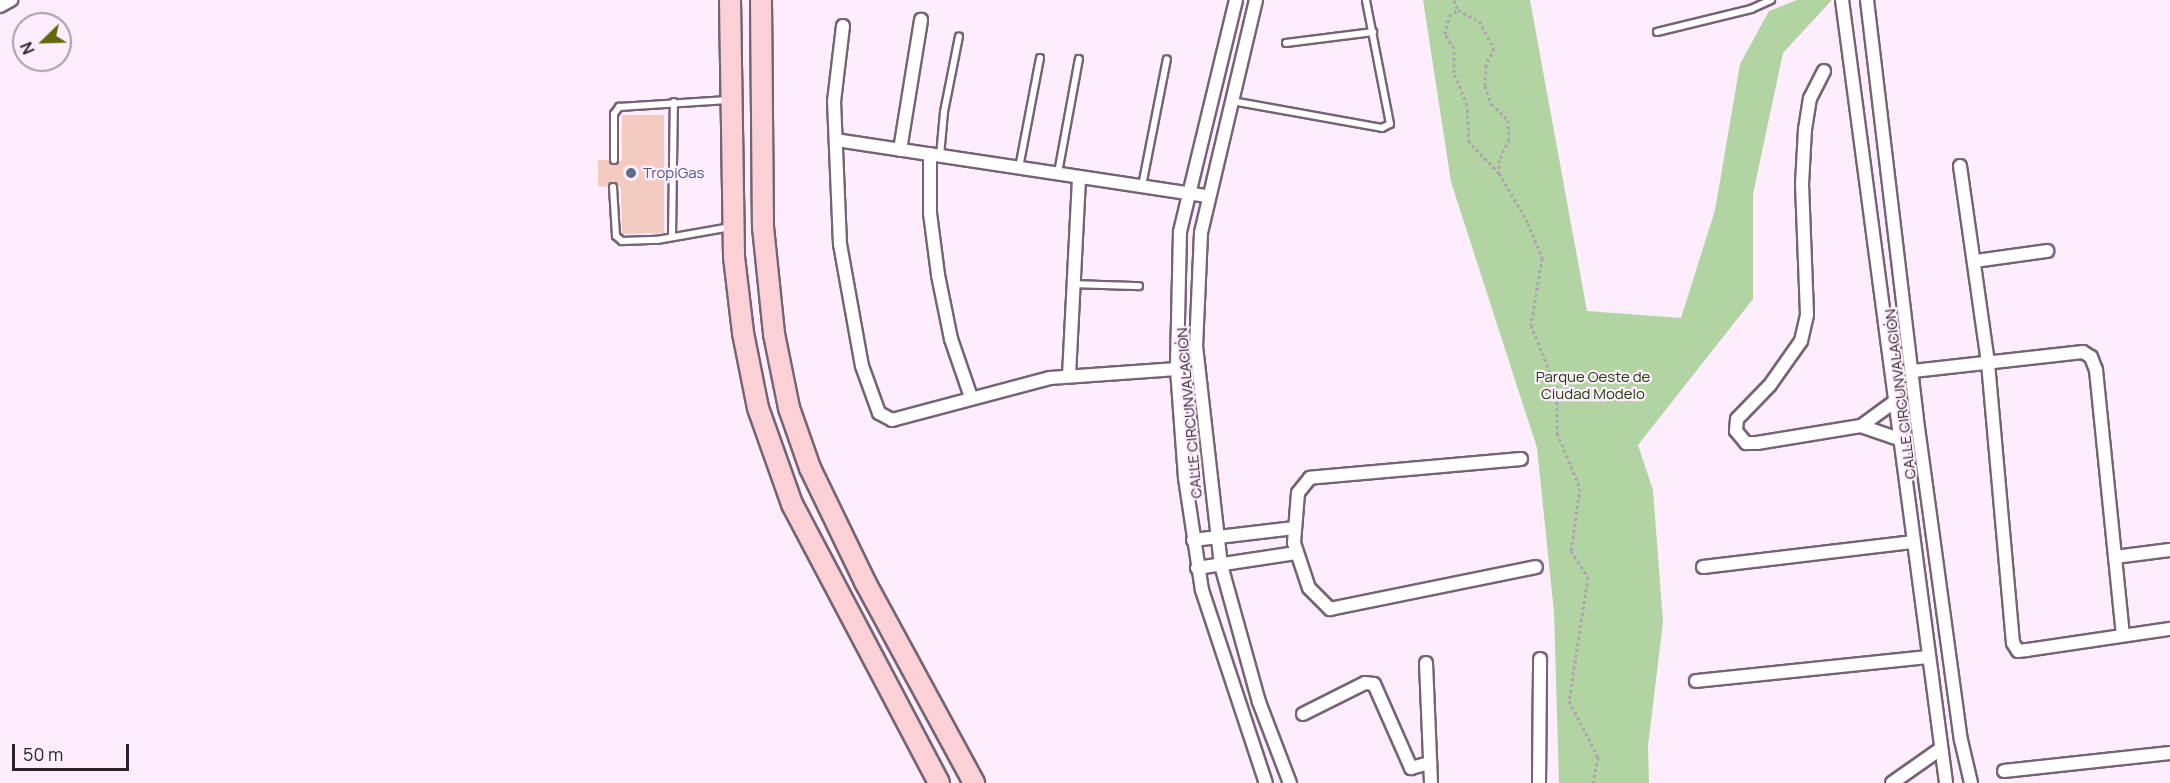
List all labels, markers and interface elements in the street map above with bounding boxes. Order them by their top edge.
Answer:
north arrow [12,12,72,72]
text: N [15,39,40,58]
place label: TropiGas [643,164,704,182]
marker: TropiGas [624,166,638,180]
street label: CALLE CIRCUNVALACIÓN [1881,308,1919,480]
street label: CALLE CIRCUNVALACIÓN [1173,327,1205,499]
park label: Parque Oeste de Ciudad Modelo [1536,367,1650,402]
scale bar [15,732,132,770]
text: 50 m [23,742,63,766]

